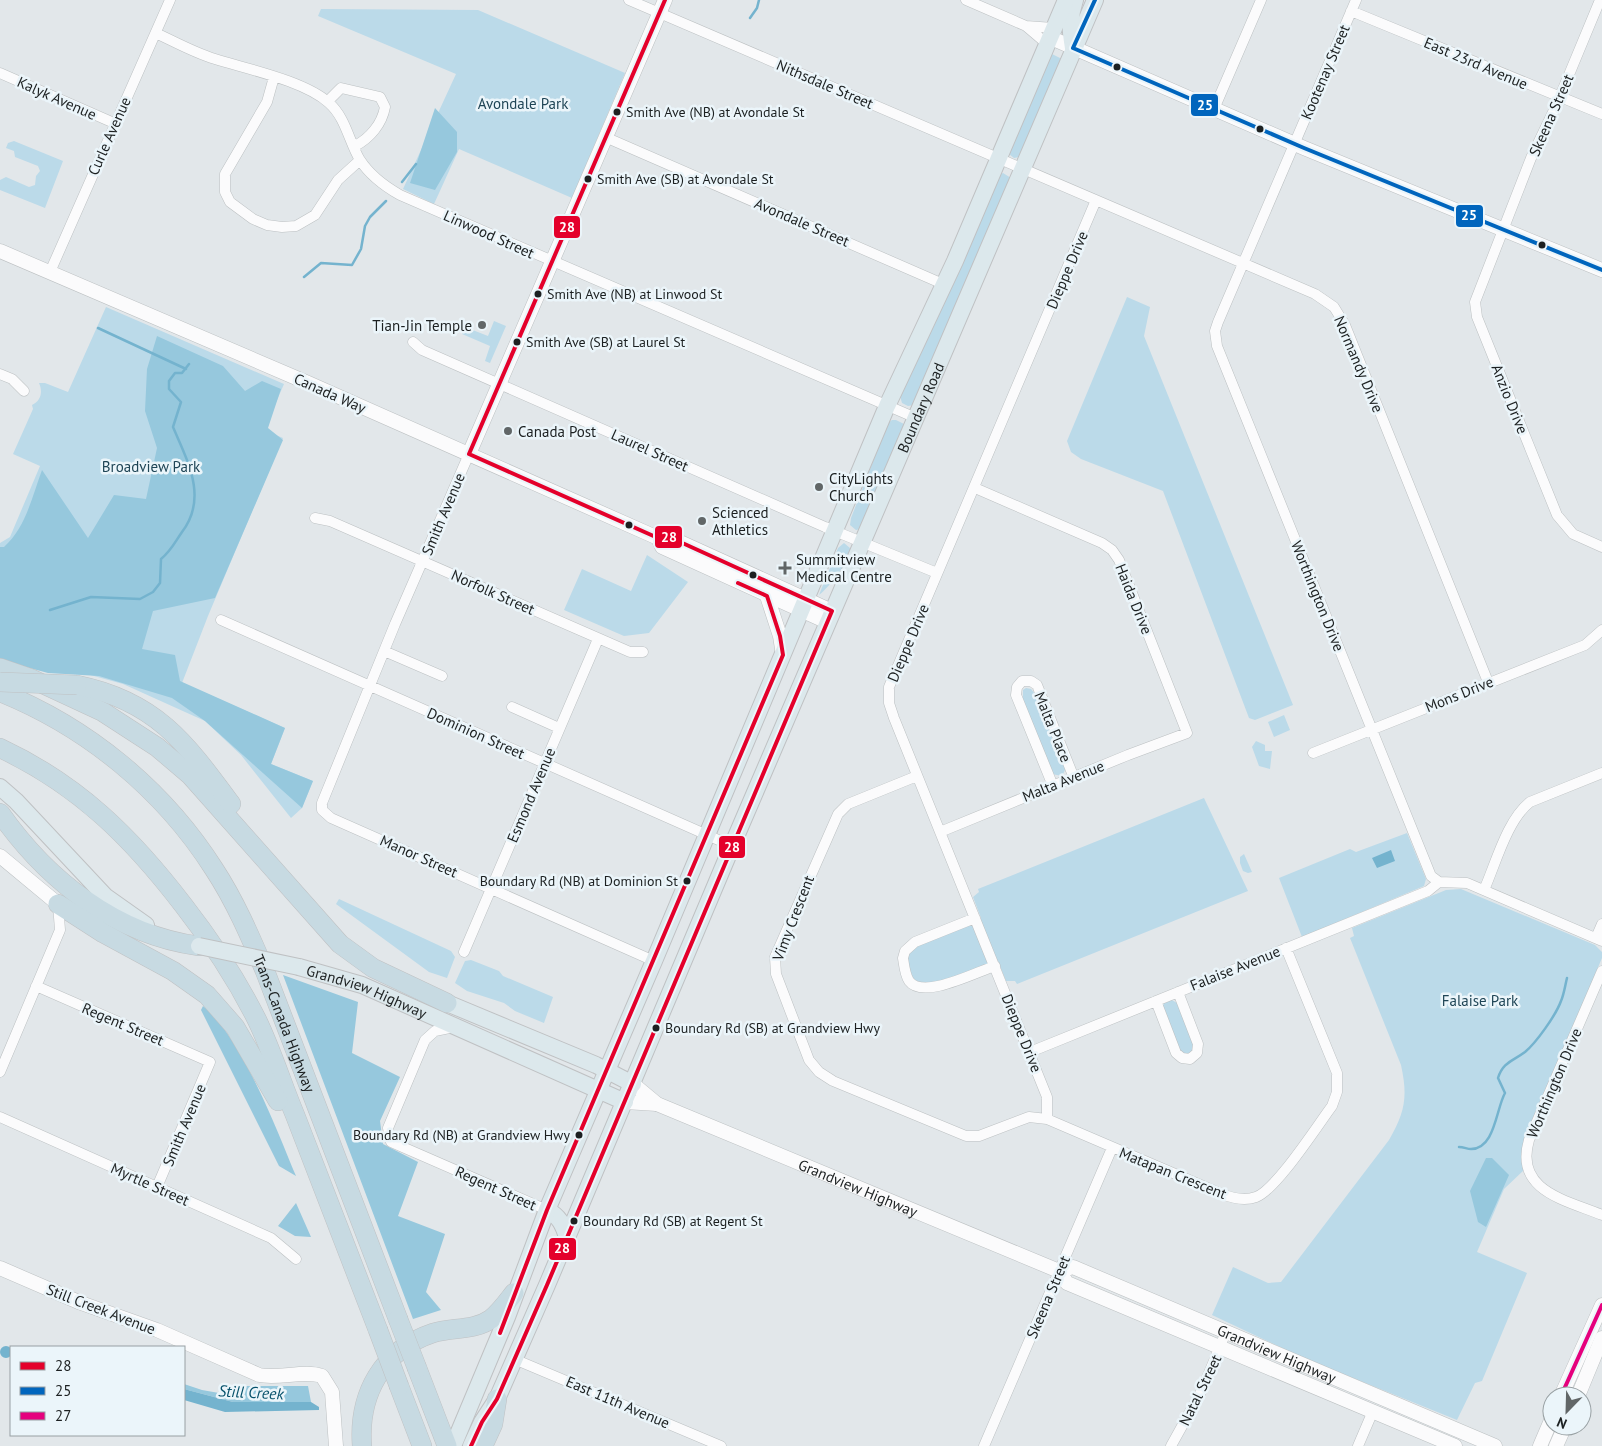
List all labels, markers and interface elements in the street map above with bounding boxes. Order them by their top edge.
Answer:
street label: Kootenay Street [1296,22,1354,122]
street label: East 23rd Avenue [1421,33,1531,93]
street label: Nithsdale Street [774,55,876,113]
unlabelled marker [1112,62,1122,72]
street label: Skeena Street [1524,71,1578,159]
street label: Kalyk Avenue [14,72,100,124]
line badge: 25 [1190,93,1219,117]
street label: Curle Avenue [83,94,135,178]
park label: Avondale Park [478,94,569,113]
text: 25 [1197,96,1213,114]
place label: Smith Ave (NB) at Avondale St [626,103,805,121]
marker: Smith Ave (NB) at Avondale St [612,107,622,117]
unlabelled marker [1255,124,1265,134]
place label: Smith Ave (SB) at Avondale St [597,170,774,188]
marker: Smith Ave (SB) at Avondale St [583,174,593,184]
street label: Avondale Street [752,193,852,251]
line badge: 25 [1455,204,1484,228]
street label: Linwood Street [441,206,537,262]
text: 25 [1461,206,1477,224]
line badge: 28 [553,215,581,239]
text: 28 [559,218,575,236]
street label: Dieppe Drive [1042,228,1092,312]
unlabelled marker [1537,240,1547,250]
place label: Smith Ave (NB) at Linwood St [547,285,722,303]
marker: Smith Ave (NB) at Linwood St [533,289,543,299]
street label: Normandy Drive [1330,313,1388,415]
place label: Tian-Jin Temple [372,316,472,335]
marker: Tian-Jin Temple [476,319,488,331]
place label: Smith Ave (SB) at Laurel St [526,333,686,351]
marker: Smith Ave (SB) at Laurel St [512,337,522,347]
street label: Boundary Road [893,360,948,455]
street label: Anzio Drive [1487,361,1533,437]
street label: Canada Way [291,369,369,417]
place label: Canada Post [518,422,596,441]
marker: Canada Post [502,425,514,437]
street label: Laurel Street [608,425,692,475]
park label: Broadview Park [102,457,201,476]
place label: CityLights Church [829,469,893,505]
street label: Smith Avenue [417,470,469,558]
marker: CityLights Church [813,481,825,493]
place label: Scienced Athletics [712,503,769,539]
marker: Scienced Athletics [696,515,708,527]
unlabelled marker [624,520,634,530]
line badge: 28 [654,525,683,549]
text: 28 [661,528,677,546]
street label: Worthington Drive [1287,538,1349,654]
place label: Summitview Medical Centre [796,550,892,586]
marker: Summitview Medical Centre [778,561,792,575]
street label: Haida Drive [1111,561,1157,637]
street label: Norfolk Street [448,565,538,619]
unlabelled marker [748,570,758,580]
street label: Dieppe Drive [883,601,933,685]
street label: Mons Drive [1422,672,1496,716]
street label: Malta Place [1030,689,1076,765]
street label: Dominion Street [424,703,528,763]
street label: Esmond Avenue [502,745,560,845]
street label: Malta Avenue [1019,756,1107,806]
street label: Manor Street [377,830,461,882]
line badge: 28 [718,835,746,859]
text: 28 [724,838,740,856]
place label: Boundary Rd (NB) at Dominion St [480,872,678,890]
street label: Vimy Crescent [768,873,818,964]
marker: Boundary Rd (NB) at Dominion St [682,876,692,886]
street label: Falaise Avenue [1187,941,1283,995]
street label: Trans-Canada Highway [249,951,320,1095]
street label: Grandview Highway [304,960,430,1022]
street label: Dieppe Drive [998,991,1046,1075]
park label: Falaise Park [1442,991,1519,1010]
street label: Regent Street [79,998,167,1050]
place label: Boundary Rd (SB) at Grandview Hwy [665,1019,880,1037]
marker: Boundary Rd (SB) at Grandview Hwy [651,1023,661,1033]
street label: Worthington Drive [1522,1025,1586,1141]
street label: Smith Avenue [158,1081,210,1169]
place label: Boundary Rd (NB) at Grandview Hwy [353,1126,570,1144]
marker: Boundary Rd (NB) at Grandview Hwy [574,1130,584,1140]
street label: Matapan Crescent [1116,1143,1230,1203]
street label: Grandview Highway [796,1154,921,1221]
street label: Myrtle Street [108,1158,192,1210]
street label: Regent Street [452,1162,540,1214]
place label: Boundary Rd (SB) at Regent St [583,1212,763,1230]
marker: Boundary Rd (SB) at Regent St [569,1216,579,1226]
line badge: 28 [548,1237,577,1261]
text: 28 [554,1239,570,1257]
street label: Skeena Street [1022,1253,1074,1341]
street label: Still Creek Avenue [44,1279,158,1339]
street label: Grandview Highway [1215,1320,1339,1387]
legend [10,1346,185,1436]
street label: Natal Street [1175,1351,1225,1429]
text: 28 [55,1356,71,1375]
street label: East 11th Avenue [563,1372,673,1432]
water label: Still Creek [218,1380,285,1404]
text: 25 [55,1381,71,1400]
north arrow [1542,1386,1592,1436]
text: 27 [55,1406,71,1425]
text: N [1554,1413,1570,1433]

